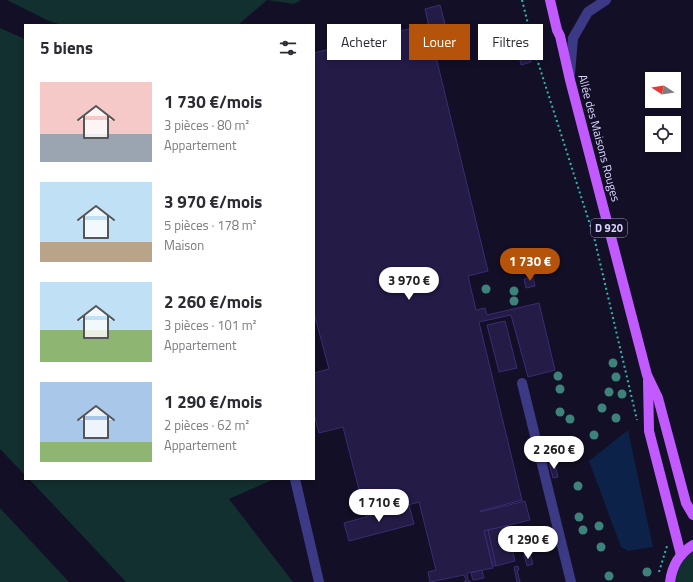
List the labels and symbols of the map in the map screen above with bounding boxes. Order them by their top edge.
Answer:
street label: Allée des Maisons Rouges [573,72,626,204]
north arrow [645,72,681,108]
road number: D 920 [591,219,627,237]
pin: 1 730 € [493,248,567,282]
pin: 3 970 € [372,267,446,301]
pin: 2 260 € [517,436,591,470]
pin: 1 710 € [342,489,416,523]
pin: 1 290 € [491,526,565,560]

